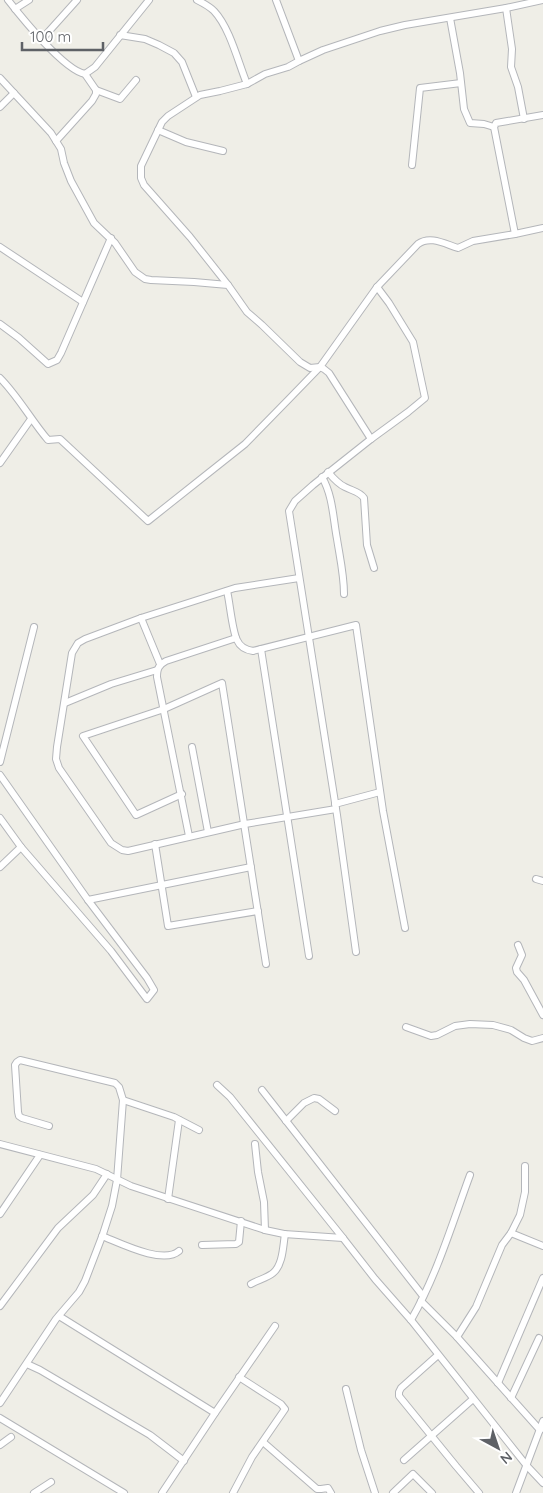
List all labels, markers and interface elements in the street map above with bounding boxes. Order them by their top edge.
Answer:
scale bar [22,20,104,52]
text: 100 m [30,27,71,46]
north arrow [473,1423,523,1473]
text: N [497,1448,516,1468]

